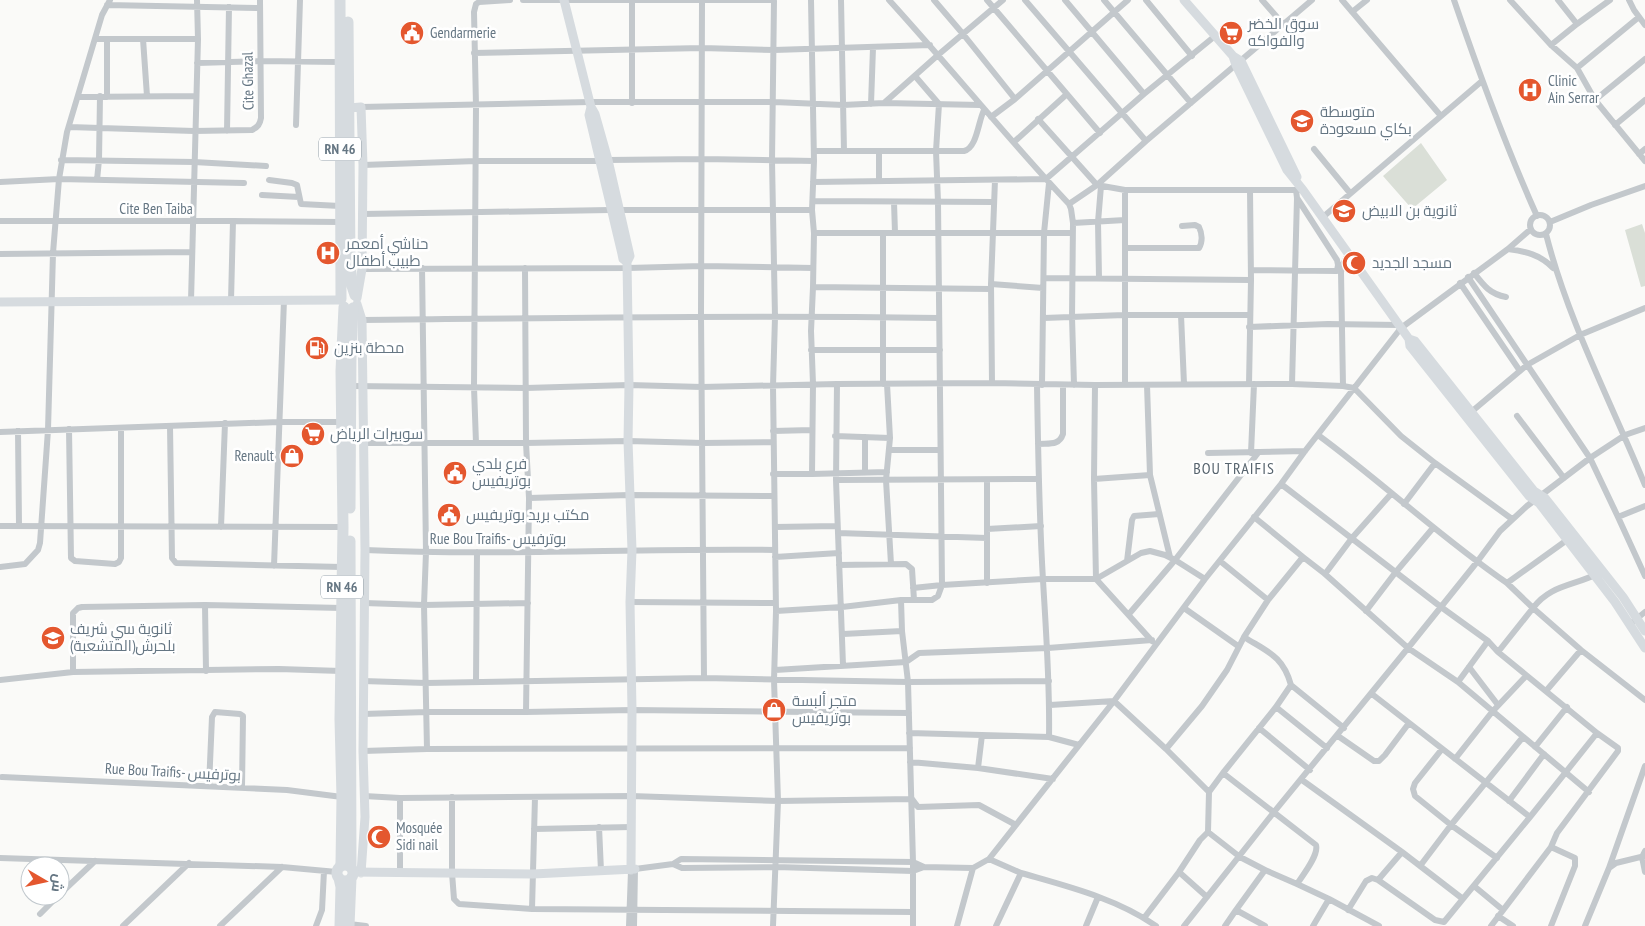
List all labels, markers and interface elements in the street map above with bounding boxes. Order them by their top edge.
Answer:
place label: سوق الخضر والفواكه [1247,14,1319,50]
public building icon: Gendarmerie [399,20,425,46]
supermarket icon: سوق الخضر والفواكه [1218,20,1244,46]
place label: Gendarmerie [430,23,496,42]
street label: Cite Ghazal [237,51,258,110]
place label: Clinic Ain Serrar [1548,71,1600,107]
hospital icon: Clinic Ain Serrar [1517,77,1543,103]
place label: متوسطة بكاي مسعودة [1320,102,1412,141]
school or university icon: متوسطة بكاي مسعودة [1289,108,1315,134]
road number: RN 46 [319,138,361,160]
school or university icon: ثانوية بن الابيض [1331,198,1357,224]
street label: Cite Ben Taiba [119,199,193,218]
place label: ثانوية بن الابيض [1362,201,1457,221]
place label: حناشي أمعمر طبيب أطفال [345,234,428,270]
hospital icon: حناشي أمعمر طبيب أطفال [315,240,341,266]
mosque icon: مسجد الجديد [1341,250,1367,276]
place label: مسجد الجديد [1372,253,1452,272]
fuel station icon: محطة بنزين [304,335,330,361]
place label: محطة بنزين [334,338,404,358]
supermarket icon: سوبيرات الرياض [300,421,326,447]
place label: سوبيرات الرياض [330,424,423,444]
shop icon: Renault [279,443,305,469]
place label: Renault [234,446,274,465]
place label: فرع بلدي بوتريفيس [472,454,531,491]
district label: BOU TRAIFIS [1193,458,1275,478]
public building icon: فرع بلدي بوتريفيس [442,460,468,486]
public building icon: مكتب بريد بوتريفيس [436,502,462,528]
place label: مكتب بريد بوتريفيس [466,505,589,525]
street label: Rue Bou Traifis- بوترفيس [430,529,566,549]
road number: RN 46 [321,576,363,598]
place label: ثانوية سي شريف بلحرش(المتشعبة) [70,619,176,656]
school or university icon: ثانوية سي شريف بلحرش(المتشعبة) [40,625,66,651]
place label: متجر ألبسة بوتريفيس [792,691,857,728]
shop icon: متجر ألبسة بوتريفيس [761,697,787,723]
street label: Rue Bou Traifis- بوترفيس [104,758,242,786]
place label: Mosquée Sidi nail [396,818,442,854]
mosque icon: Mosquée Sidi nail [366,824,392,850]
north arrow [20,856,70,906]
text: ش [48,873,68,893]

